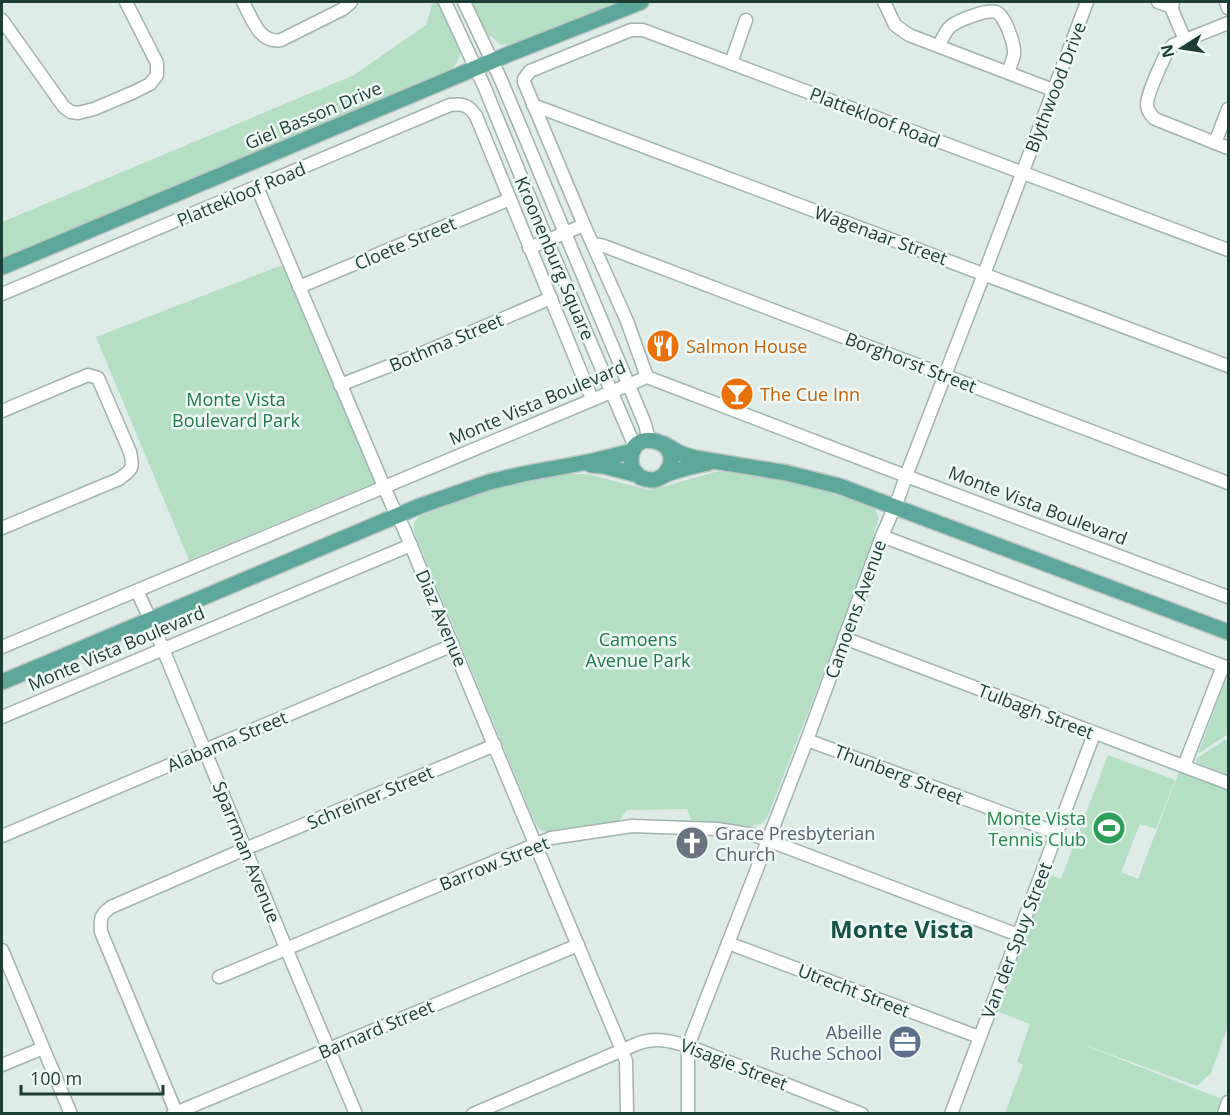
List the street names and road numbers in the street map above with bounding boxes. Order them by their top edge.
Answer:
street label: Blythwood Drive [1019,18,1091,156]
street label: Giel Basson Drive [241,75,385,155]
street label: Plattekloof Road [806,81,944,153]
street label: Plattekloof Road [173,156,309,232]
street label: Kroonenburg Square [510,173,600,343]
street label: Wagenaar Street [811,200,951,270]
street label: Cloete Street [350,211,460,275]
street label: Bothma Street [385,307,507,377]
street label: Borghorst Street [842,326,980,398]
street label: Monte Vista Boulevard [445,354,629,450]
street label: Monte Vista Boulevard [945,460,1131,550]
street label: Camoens Avenue [819,536,891,682]
street label: Diaz Avenue [411,566,473,670]
street label: Monte Vista Boulevard [24,600,208,696]
street label: Tulbagh Street [975,678,1097,744]
street label: Alabama Street [163,705,291,777]
street label: Thunberg Street [831,738,967,810]
street label: Schreiner Street [303,760,437,834]
street label: Sparrman Avenue [208,778,286,926]
street label: Barrow Street [436,830,552,896]
street label: Van der Spuy Street [975,858,1057,1022]
street label: Utrecht Street [795,958,913,1022]
street label: Barnard Street [315,994,437,1064]
street label: Visagie Street [677,1033,791,1095]

